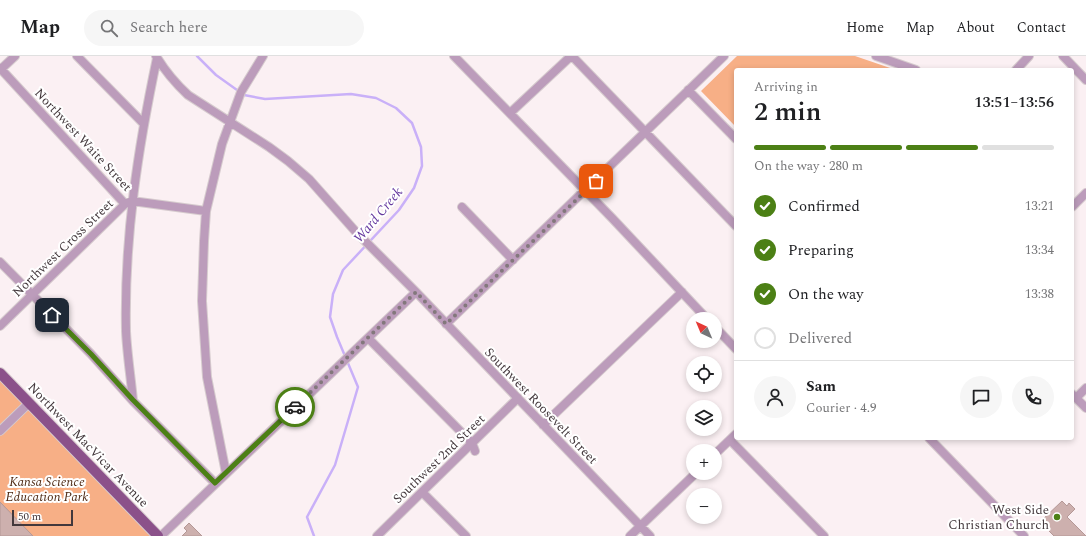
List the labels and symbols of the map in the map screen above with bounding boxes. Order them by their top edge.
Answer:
street label: Northwest Waite Street [30,84,137,197]
pin [579,164,613,198]
water label: Ward Creek [348,182,408,248]
street label: Northwest Cross Street [8,194,118,302]
pin [35,298,69,332]
north arrow [686,312,722,348]
street label: Southwest Roosevelt Street [480,343,603,469]
street label: Northwest MacVicar Avenue [23,378,153,512]
courier [275,387,315,427]
street label: Southwest 2nd Street [388,409,490,508]
park label: Kansa Science Education Park [6,472,88,507]
place label: West Side Christian Church [948,500,1049,535]
scale bar [12,508,73,527]
marker: West Side Christian Church [1052,512,1062,522]

